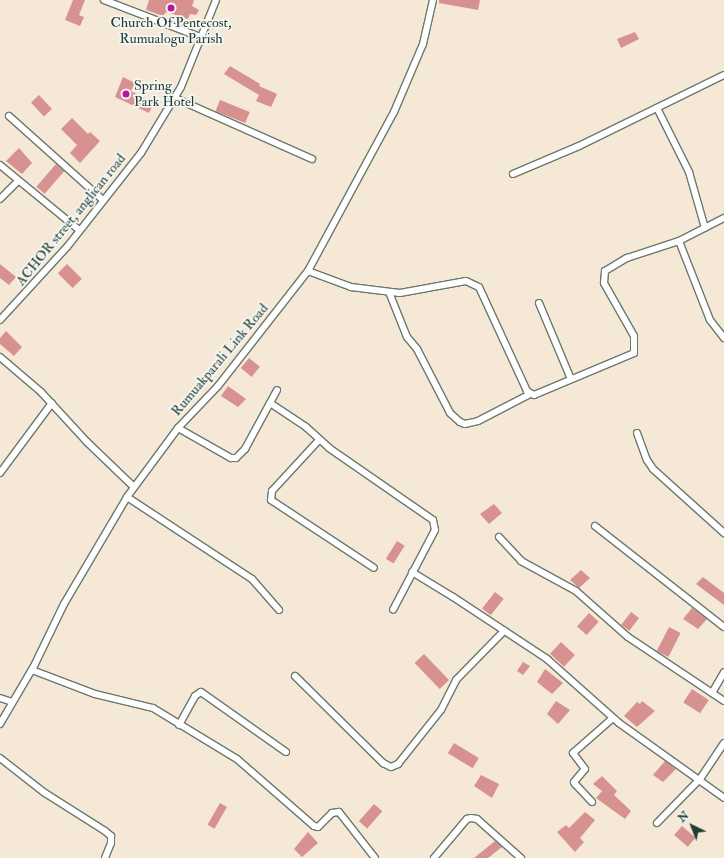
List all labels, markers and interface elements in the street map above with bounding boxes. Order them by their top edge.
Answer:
marker: Church Of Pentecost, Rumualogu Parish [166,3,176,13]
place label: Church Of Pentecost, Rumualogu Parish [111,15,231,48]
place label: Spring Park Hotel [134,78,194,110]
marker: Spring Park Hotel [121,89,131,99]
street label: ACHOR street, anglican road [13,151,129,289]
street label: Rumuakparali Link Road [168,300,272,420]
north arrow [672,806,712,846]
text: N [675,809,692,825]

